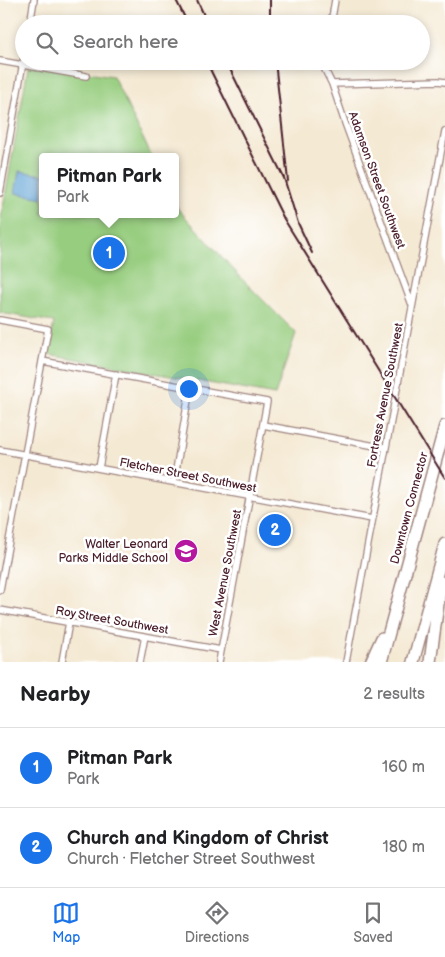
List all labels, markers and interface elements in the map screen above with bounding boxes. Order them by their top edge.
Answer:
search box [15,15,430,70]
icon: search [33,29,61,57]
text: Search here [73,31,178,54]
street label: Adamson Street Southwest [345,110,408,251]
popup [39,153,179,218]
text: Pitman Park [56,165,162,188]
text: Park [56,188,88,207]
pin: 1 [93,234,125,272]
street label: Fortress Avenue Southwest [364,321,407,469]
your location [176,376,202,402]
street label: Downtown Connector [387,450,432,566]
street label: Fletcher Street Southwest [118,455,258,496]
street label: West Avenue Southwest [206,508,245,638]
pin: 2 [259,511,291,549]
place label: Walter Leonard Parks Middle School [59,537,168,566]
school or university icon: Walter Leonard Parks Middle School [173,538,199,564]
street label: Roy Street Southwest [54,603,170,638]
text: Nearby [20,682,90,707]
text: 2 results [363,685,425,704]
text: Pitman Park [67,747,172,770]
text: 1 [33,758,39,777]
text: 160 m [382,758,425,777]
text: Park [67,770,99,789]
text: Church and Kingdom of Christ [67,827,329,850]
text: 2 [31,838,41,857]
text: 180 m [383,838,425,857]
text: Church · Fletcher Street Southwest [67,850,315,869]
tab: Map [52,899,80,946]
tab: Directions [185,899,249,946]
tab: Saved [353,899,393,946]

